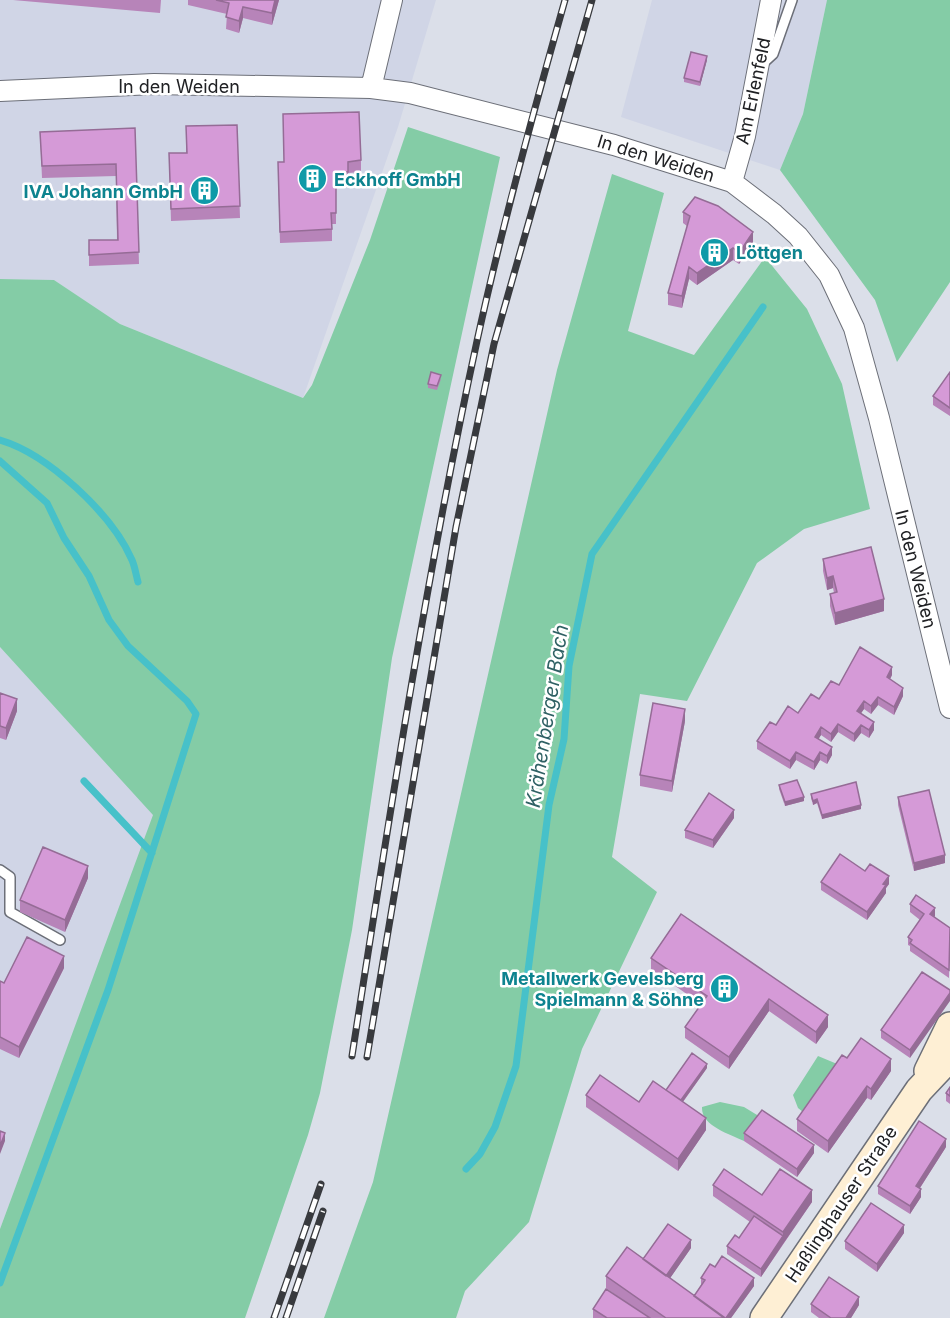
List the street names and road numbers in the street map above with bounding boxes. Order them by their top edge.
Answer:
street label: Am Erlenfeld [731,36,775,146]
street label: In den Weiden [118,76,240,97]
street label: In den Weiden [595,130,717,186]
street label: In den Weiden [891,507,941,631]
street label: Haßlinghauser Straße [781,1122,901,1286]

